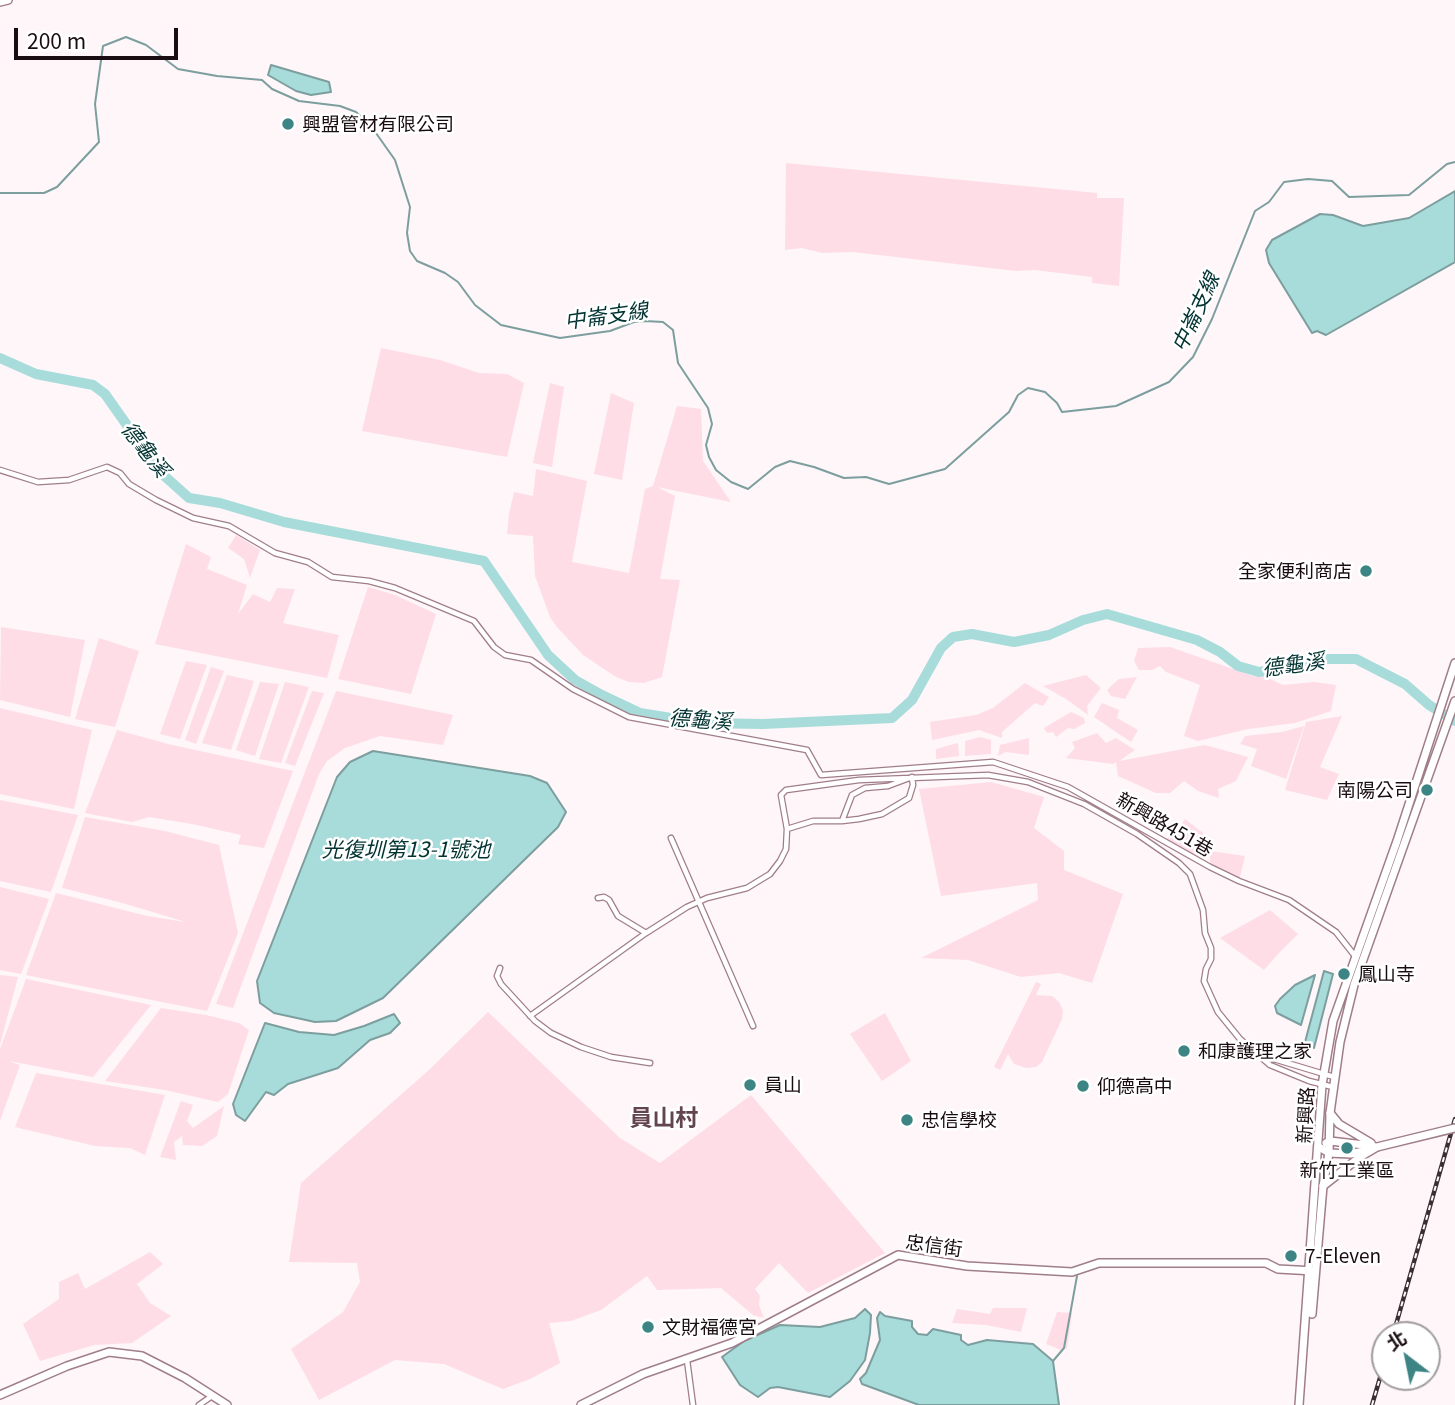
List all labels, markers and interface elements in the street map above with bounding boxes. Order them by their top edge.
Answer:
scale bar [18,14,182,58]
text: 200 m [27,25,86,55]
place label: 興盟管材有限公司 [302,113,454,135]
marker: 興盟管材有限公司 [280,116,296,132]
water label: 中崙支線 [1166,269,1224,355]
water label: 中崙支線 [563,297,649,333]
water label: 德龜溪 [117,416,175,482]
place label: 全家便利商店 [1238,560,1352,582]
marker: 全家便利商店 [1358,563,1374,579]
water label: 德龜溪 [1260,647,1326,681]
water label: 德龜溪 [668,704,732,734]
place label: 南陽公司 [1337,779,1413,801]
marker: 南陽公司 [1419,782,1435,798]
street label: 新興路451巷 [1113,787,1217,861]
water label: 光復圳第13-1號池 [322,836,490,862]
place label: 鳳山寺 [1358,963,1415,985]
marker: 鳳山寺 [1336,966,1352,982]
place label: 和康護理之家 [1198,1040,1312,1062]
marker: 和康護理之家 [1176,1043,1192,1059]
place label: 員山 [764,1074,802,1096]
place label: 仰德高中 [1097,1075,1173,1097]
marker: 員山 [742,1077,758,1093]
marker: 仰德高中 [1075,1078,1091,1094]
street label: 新興路 [1292,1086,1318,1144]
district label: 員山村 [630,1103,698,1131]
place label: 忠信學校 [921,1109,997,1131]
marker: 忠信學校 [899,1112,915,1128]
marker: 新竹工業區 [1339,1140,1355,1156]
place label: 新竹工業區 [1300,1159,1394,1181]
street label: 忠信街 [904,1230,964,1260]
place label: 7-Eleven [1305,1245,1381,1267]
marker: 7-Eleven [1283,1248,1299,1264]
place label: 文財福德宮 [662,1316,757,1338]
marker: 文財福德宮 [640,1319,656,1335]
north arrow [1371,1321,1441,1391]
text: 北 [1380,1323,1411,1356]

